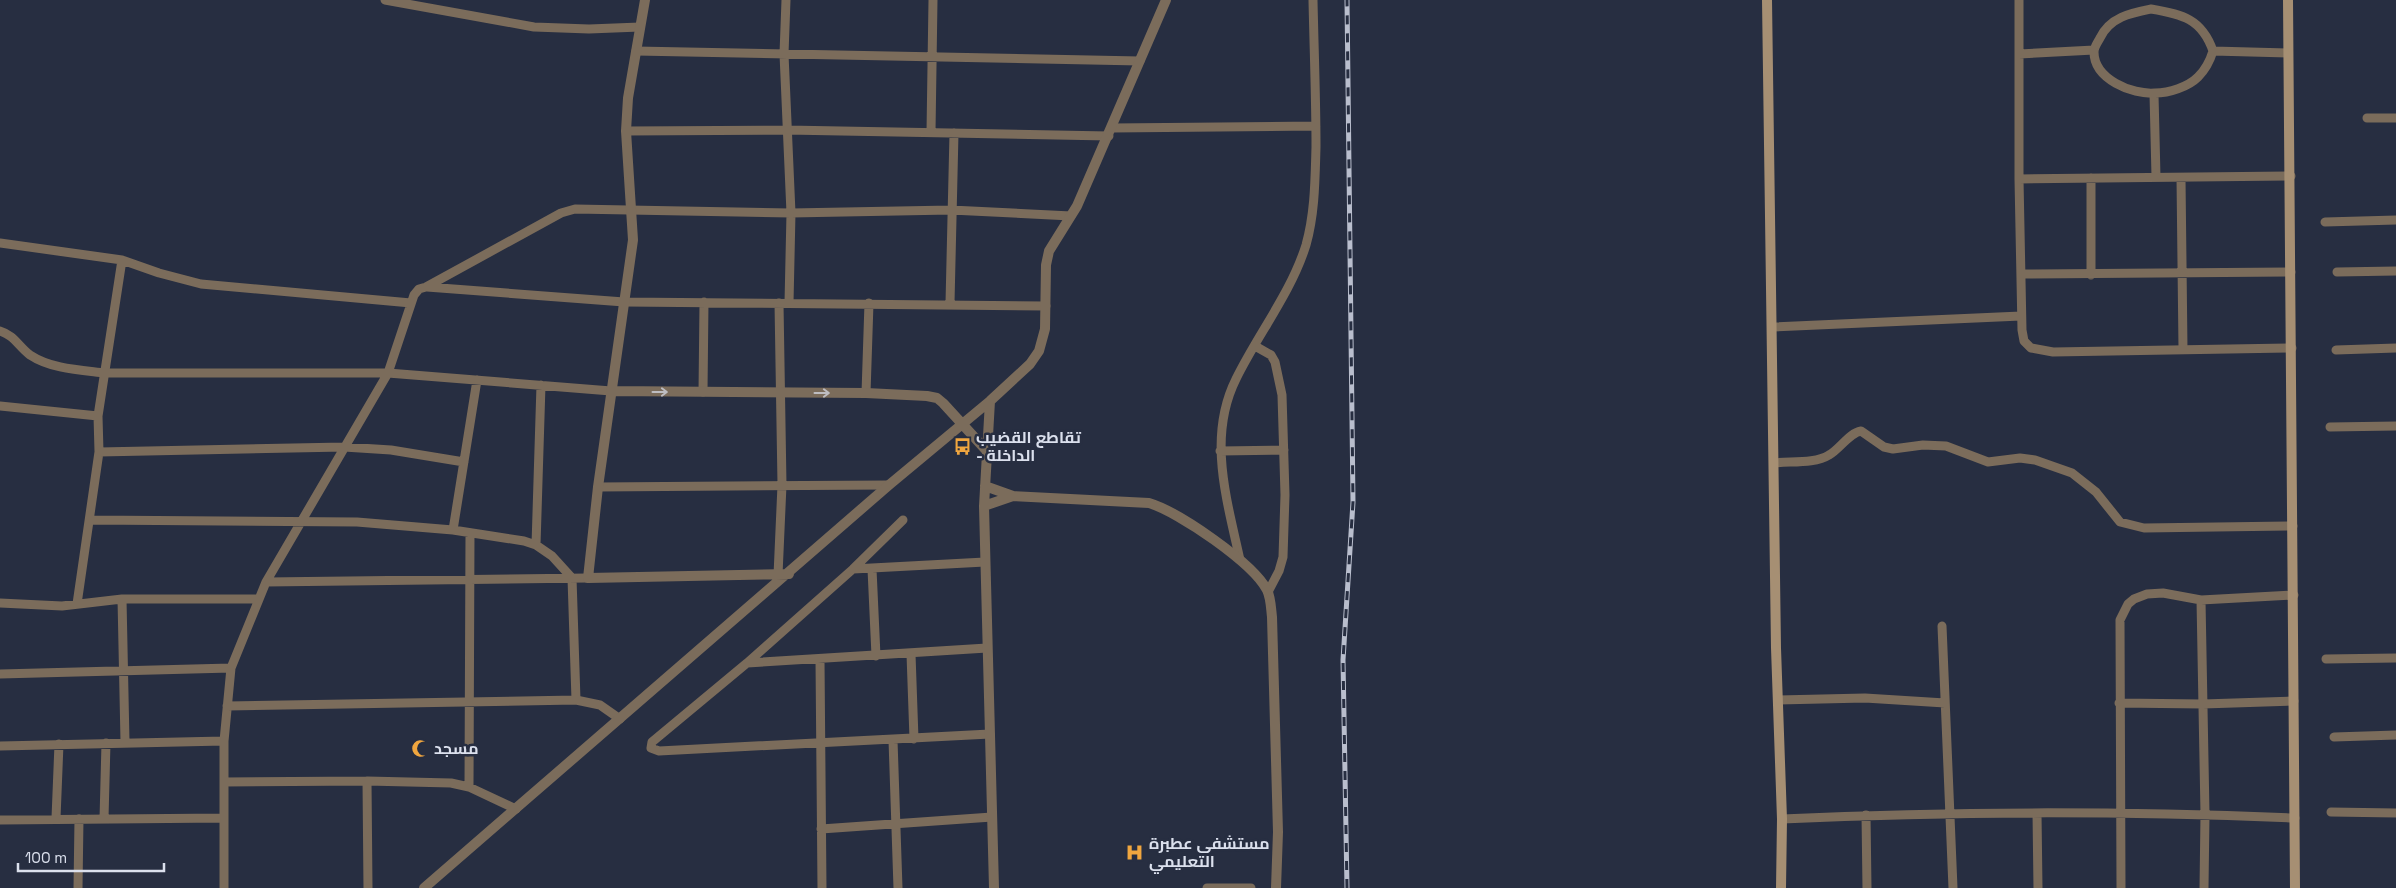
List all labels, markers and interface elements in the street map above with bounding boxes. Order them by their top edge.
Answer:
one-way arrow [652,387,668,397]
one-way arrow [814,388,830,398]
place label: تقاطع القضيب - الداخلة [976,427,1082,466]
bus stop icon: تقاطع القضيب - الداخلة [952,436,972,456]
mosque icon: مسجد [410,738,430,758]
place label: مسجد [434,738,479,759]
place label: مستشفى عطبرة التعليمي [1149,833,1270,874]
scale bar [18,840,164,872]
hospital icon: مستشفى عطبرة التعليمي [1125,842,1145,862]
text: 100 m [25,848,67,867]

